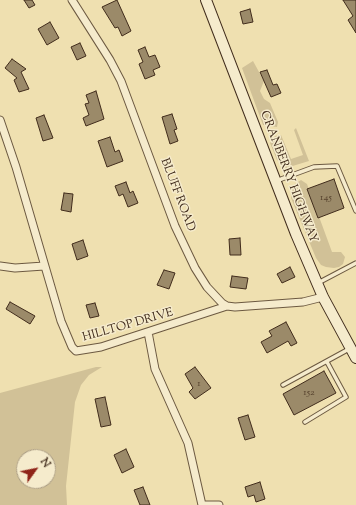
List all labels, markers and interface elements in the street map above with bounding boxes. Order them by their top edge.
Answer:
street label: CRANBERRY HIGHWAY [256,109,320,245]
street label: BLUFF ROAD [156,156,198,234]
house number: 145 [320,192,332,204]
street label: HILLTOP DRIVE [81,306,175,346]
house number: 1 [197,378,201,390]
house number: 152 [303,387,315,399]
north arrow [16,449,56,489]
text: N [36,455,54,471]

